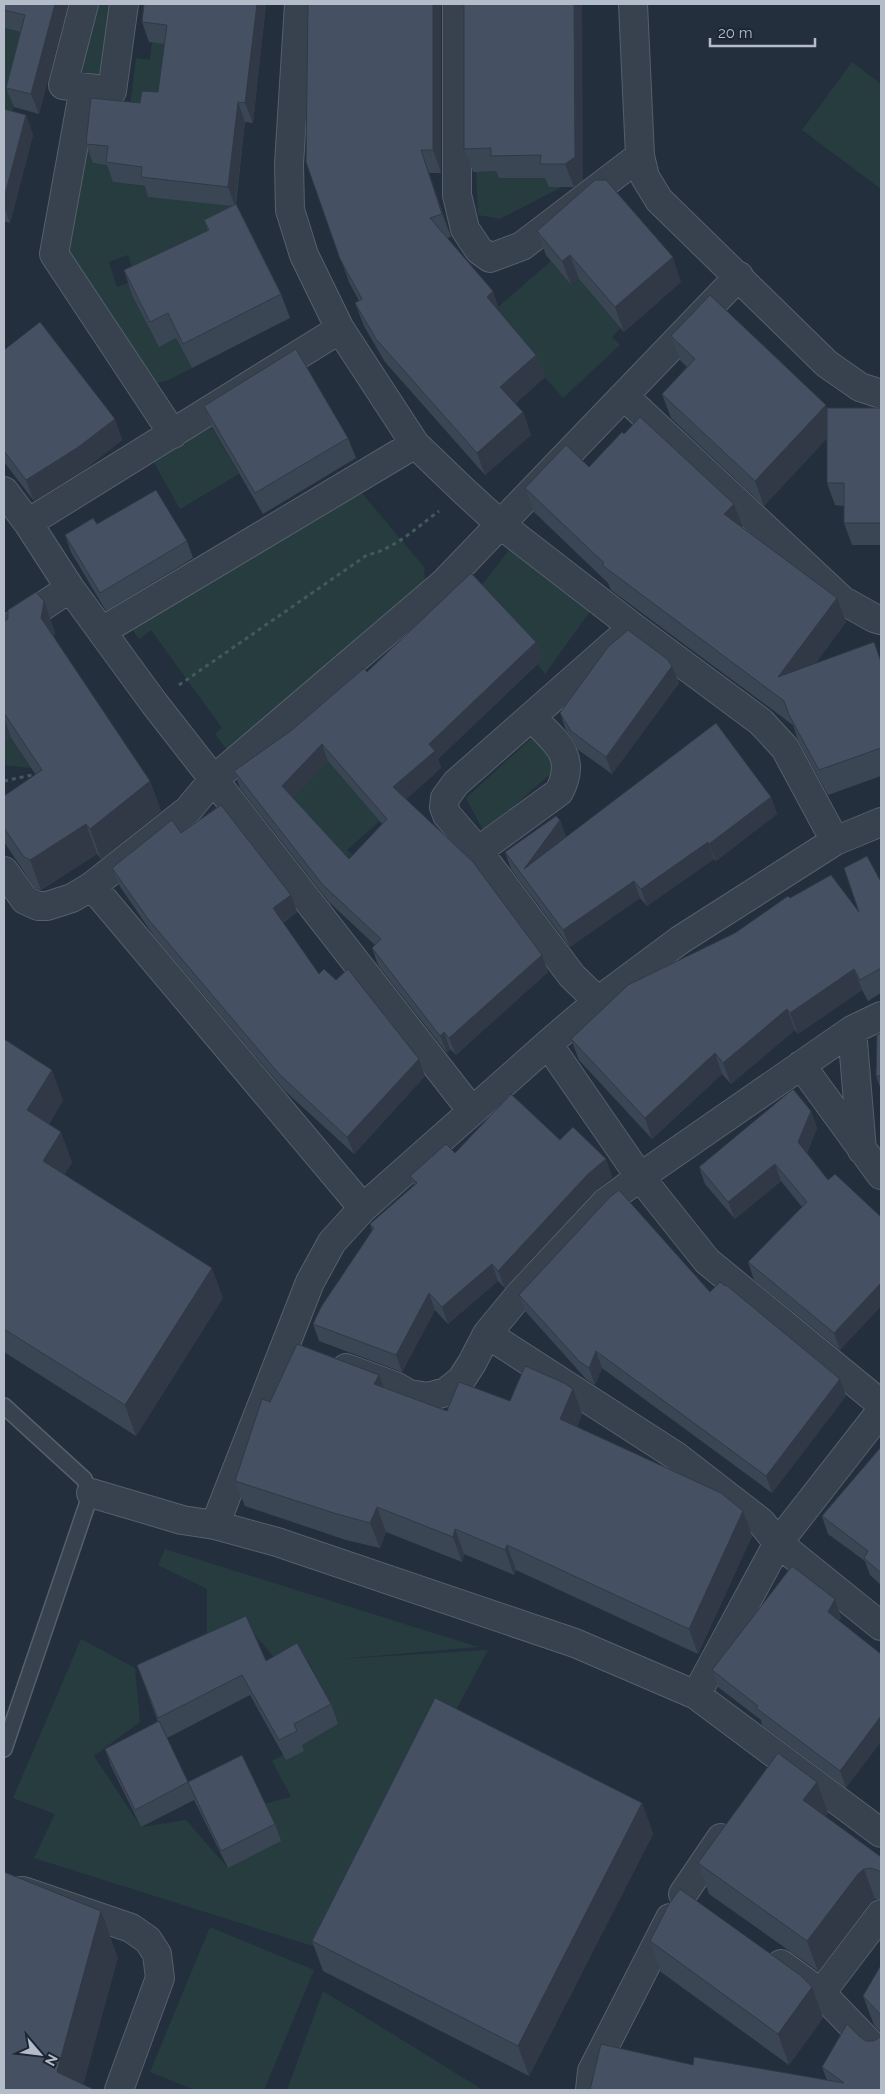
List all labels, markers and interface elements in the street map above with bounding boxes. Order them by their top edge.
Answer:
scale bar [710,15,815,47]
text: 20 m [718,24,753,42]
north arrow [15,2029,65,2079]
text: N [42,2052,61,2069]

